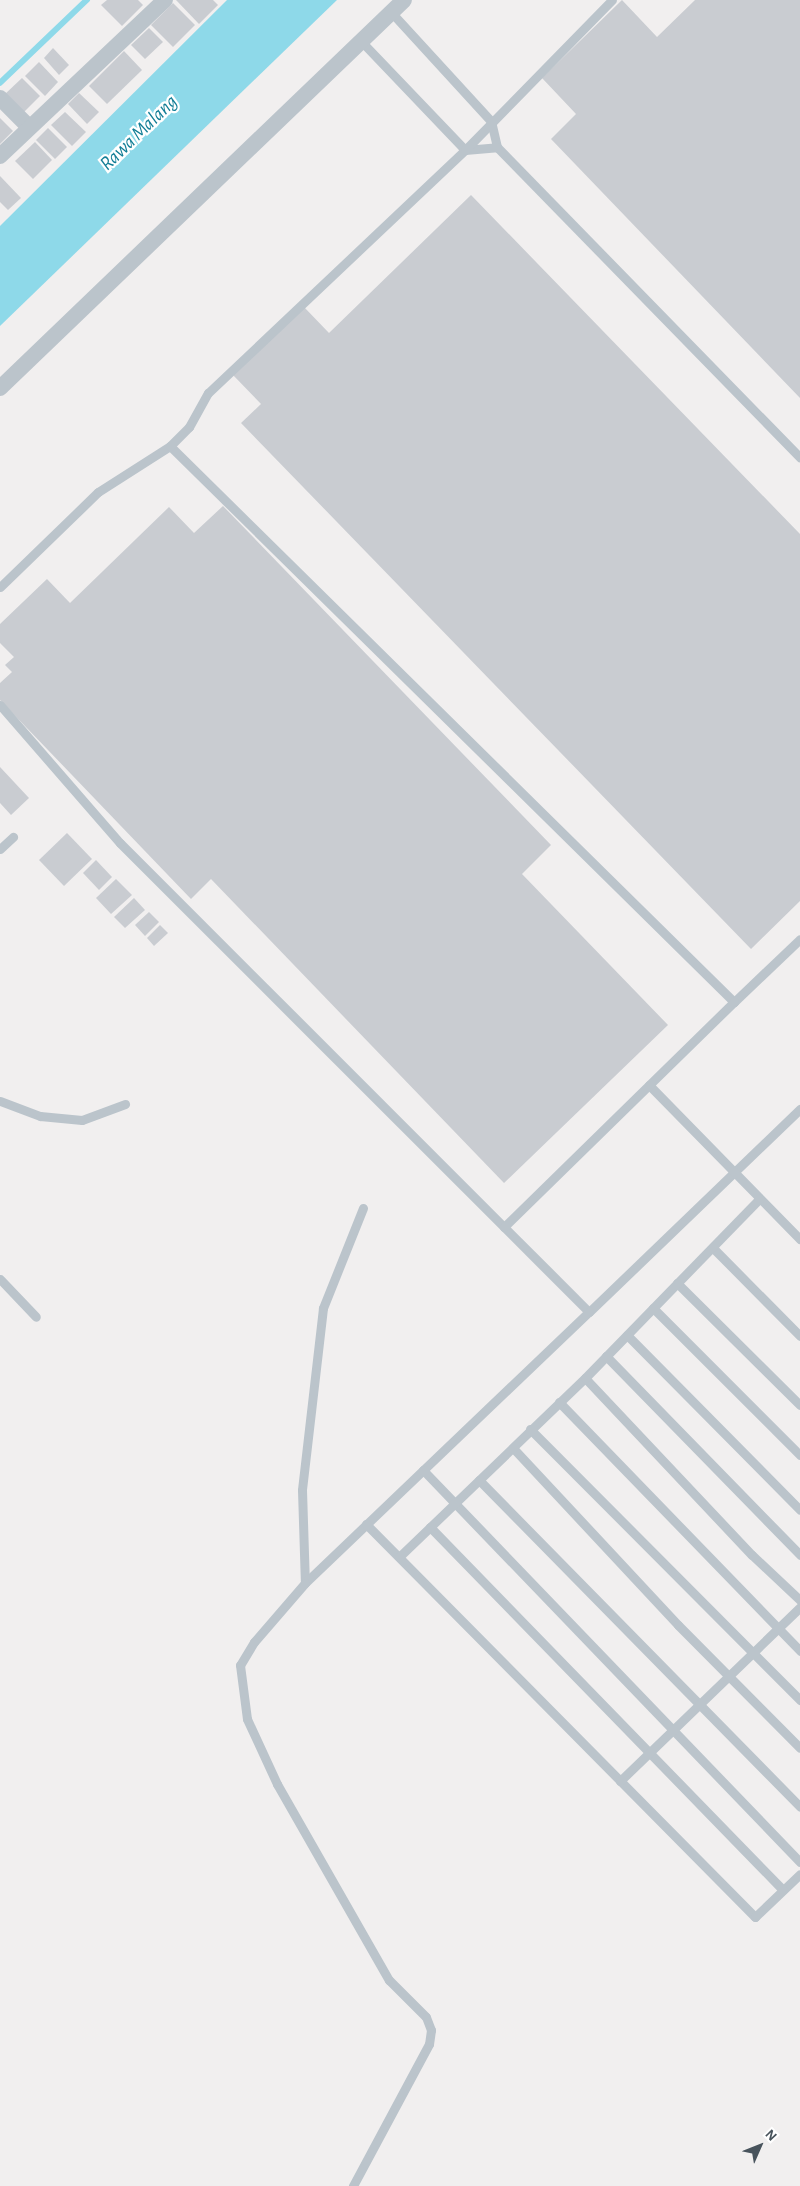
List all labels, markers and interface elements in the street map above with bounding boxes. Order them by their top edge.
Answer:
water label: Rawa Malang [95,90,183,176]
north arrow [735,2121,785,2171]
text: N [762,2127,779,2144]

